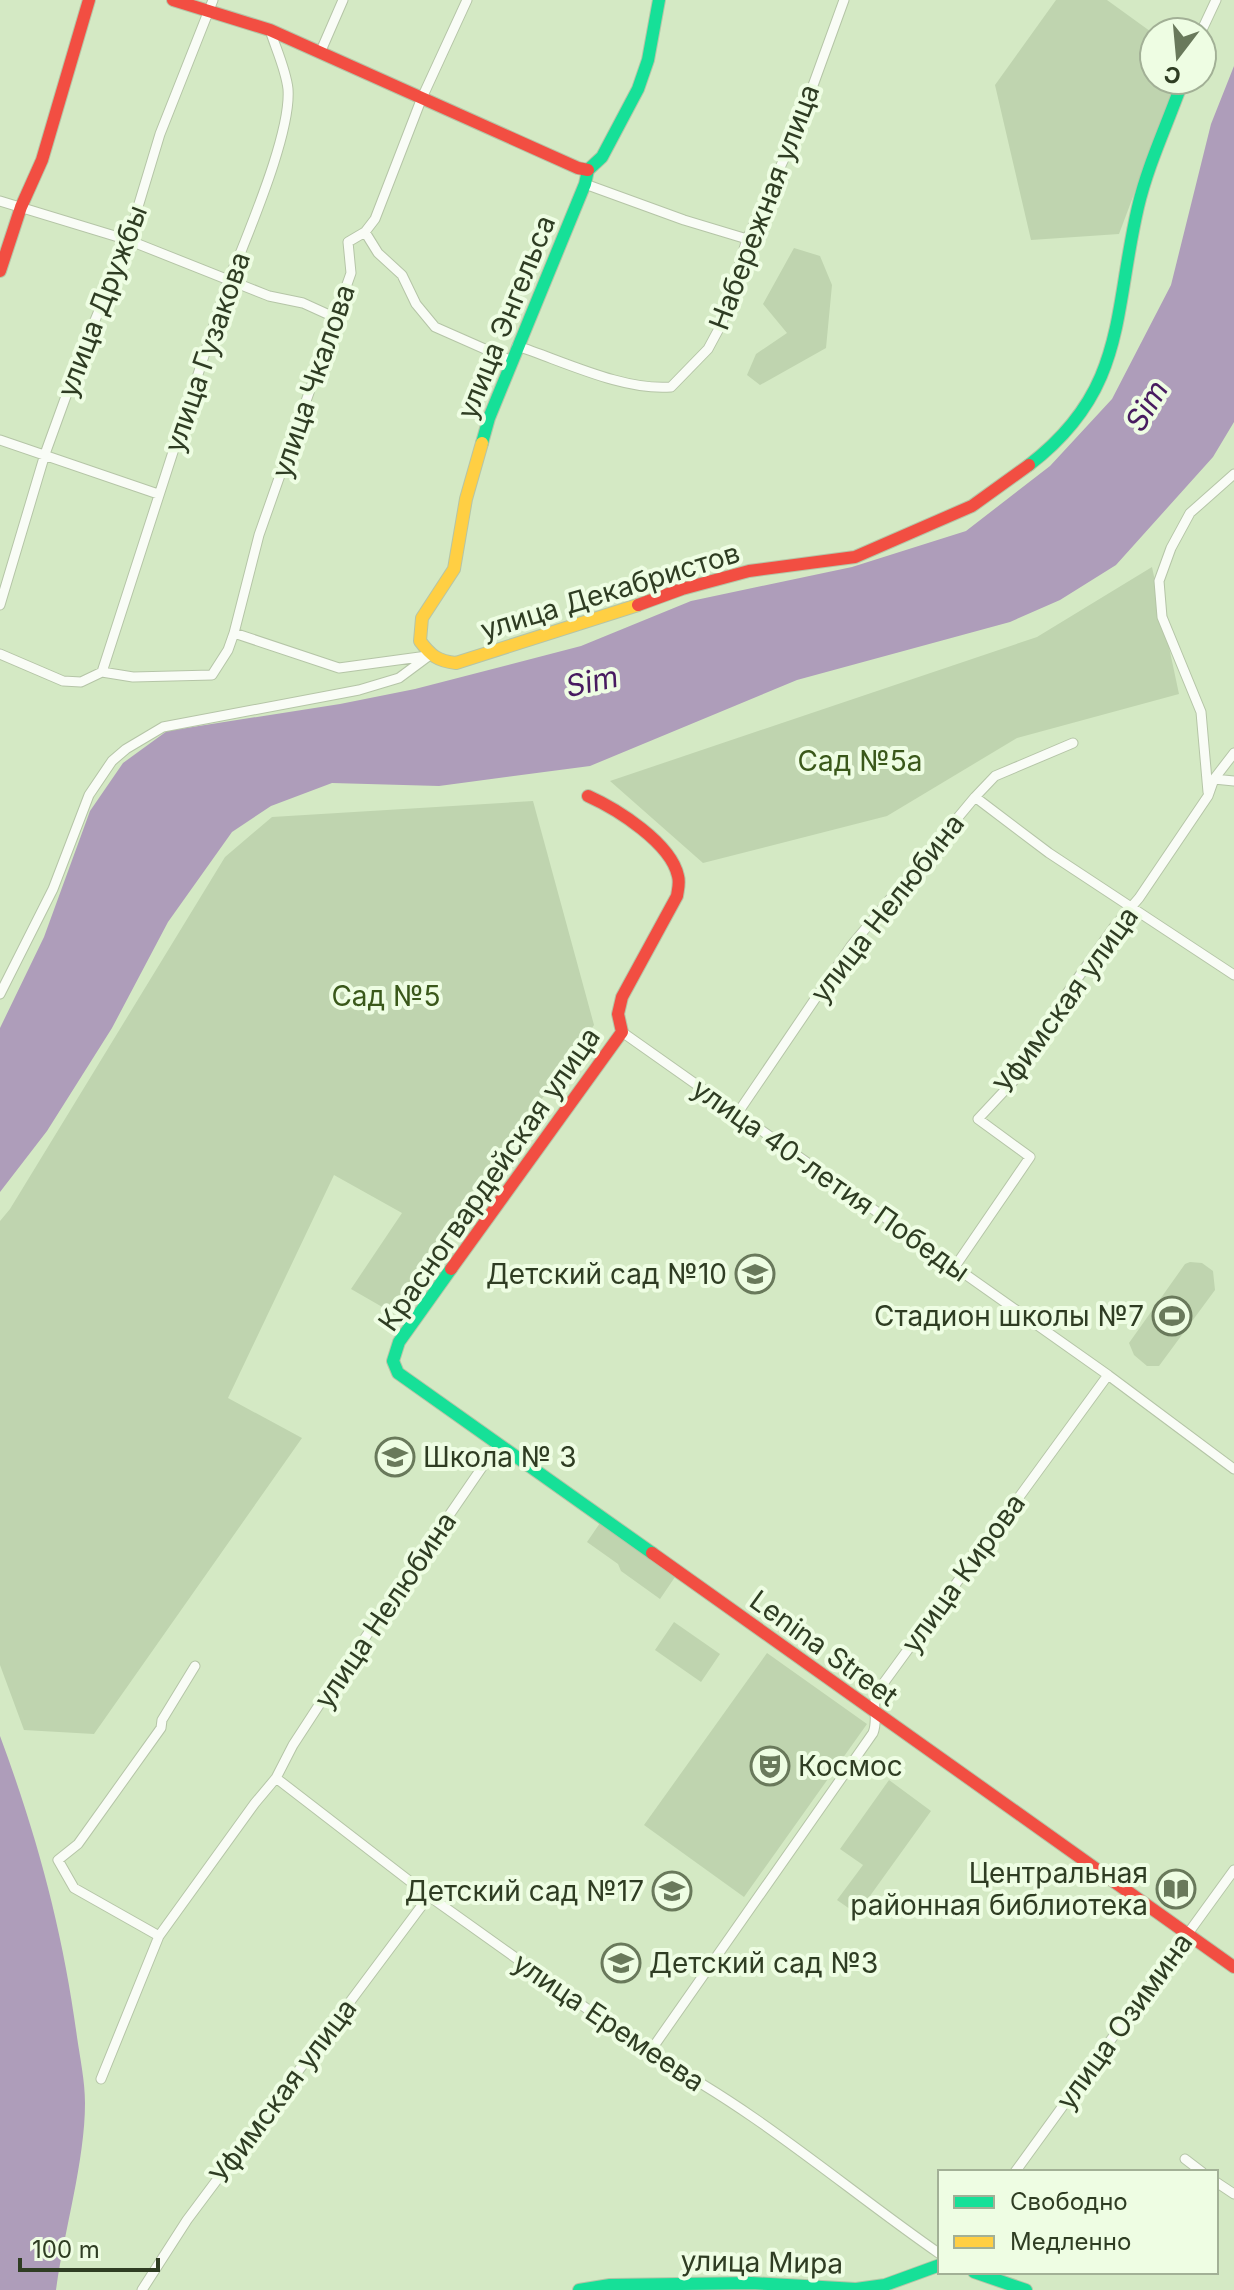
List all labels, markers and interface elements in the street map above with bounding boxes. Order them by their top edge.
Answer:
north arrow [1138,16,1218,96]
text: С [1161,60,1184,90]
street label: Набережная улица [702,79,826,335]
street label: улица Дружбы [50,200,154,402]
street label: улица Энгельса [450,210,562,424]
street label: улица Гузакова [157,247,257,457]
street label: улица Чкалова [264,280,362,482]
water label: Sim [1117,374,1175,437]
street label: улица Декабристов [476,535,744,647]
water label: Sim [562,658,621,704]
park label: Сад №5а [798,744,922,778]
street label: улица Нелюбина [803,807,971,1009]
street label: Уфимская улица [987,900,1145,1100]
park label: Сад №5 [331,979,441,1013]
street label: Красногвардейская улица [371,1021,607,1337]
street label: улица 40-летия Победы [686,1071,976,1289]
school or university icon: Детский сад №10 [734,1253,776,1295]
place label: Детский сад №10 [486,1257,727,1291]
sports icon: Стадион школы №7 [1151,1295,1193,1337]
place label: Стадион школы №7 [874,1299,1144,1333]
school or university icon: Школа № 3 [374,1436,416,1478]
place label: Школа № 3 [423,1440,577,1474]
street label: улица Кирова [894,1487,1032,1659]
street label: улица Нелюбина [307,1505,463,1715]
street label: Lenina Street [743,1583,905,1713]
theatre icon: Космос [749,1745,791,1787]
place label: Космос [798,1749,903,1783]
place label: Центральная районная библиотека [850,1856,1148,1922]
library icon: Центральная районная библиотека [1155,1868,1197,1910]
school or university icon: Детский сад №17 [651,1870,693,1912]
place label: Детский сад №17 [405,1874,644,1908]
street label: улица Озимина [1049,1926,1199,2116]
school or university icon: Детский сад №3 [600,1942,642,1984]
street label: улица Еремеева [507,1945,711,2099]
place label: Детский сад №3 [649,1946,878,1980]
street label: Уфимская улица [202,1992,364,2190]
legend [938,2170,1218,2274]
text: Свободно [1010,2187,1128,2216]
scale bar [20,2222,158,2272]
text: Медленно [1010,2227,1131,2256]
text: 100 m [32,2235,100,2264]
street label: улица Мира [680,2244,844,2280]

